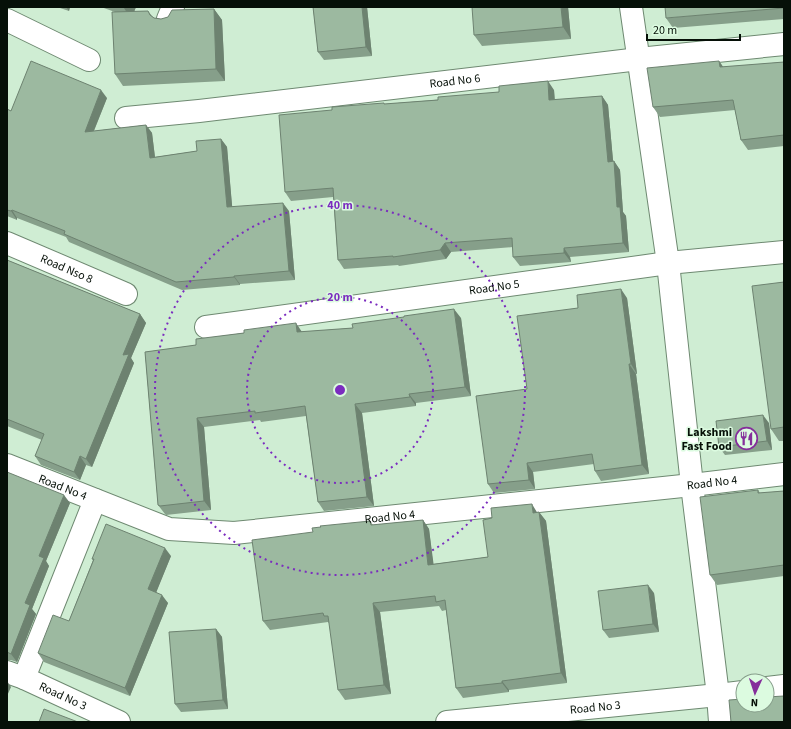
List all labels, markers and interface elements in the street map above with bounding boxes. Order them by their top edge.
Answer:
scale bar [647,16,740,42]
text: 20 m [653,22,677,39]
street label: Road No 6 [429,70,481,93]
text: 40 m [327,197,353,214]
street label: Road Nso 8 [38,250,96,288]
street label: Road No 5 [468,276,521,299]
text: 20 m [327,289,353,306]
centre of rings [333,383,347,397]
place label: Lakshmi Fast Food [682,424,732,455]
restaurant icon: Lakshmi Fast Food [734,426,760,452]
street label: Road No 4 [36,470,89,505]
street label: Road No 4 [686,472,738,494]
street label: Road No 4 [364,506,416,528]
north arrow [735,673,775,713]
street label: Road No 3 [36,678,89,715]
text: N [750,695,759,710]
street label: Road No 3 [569,697,621,719]

